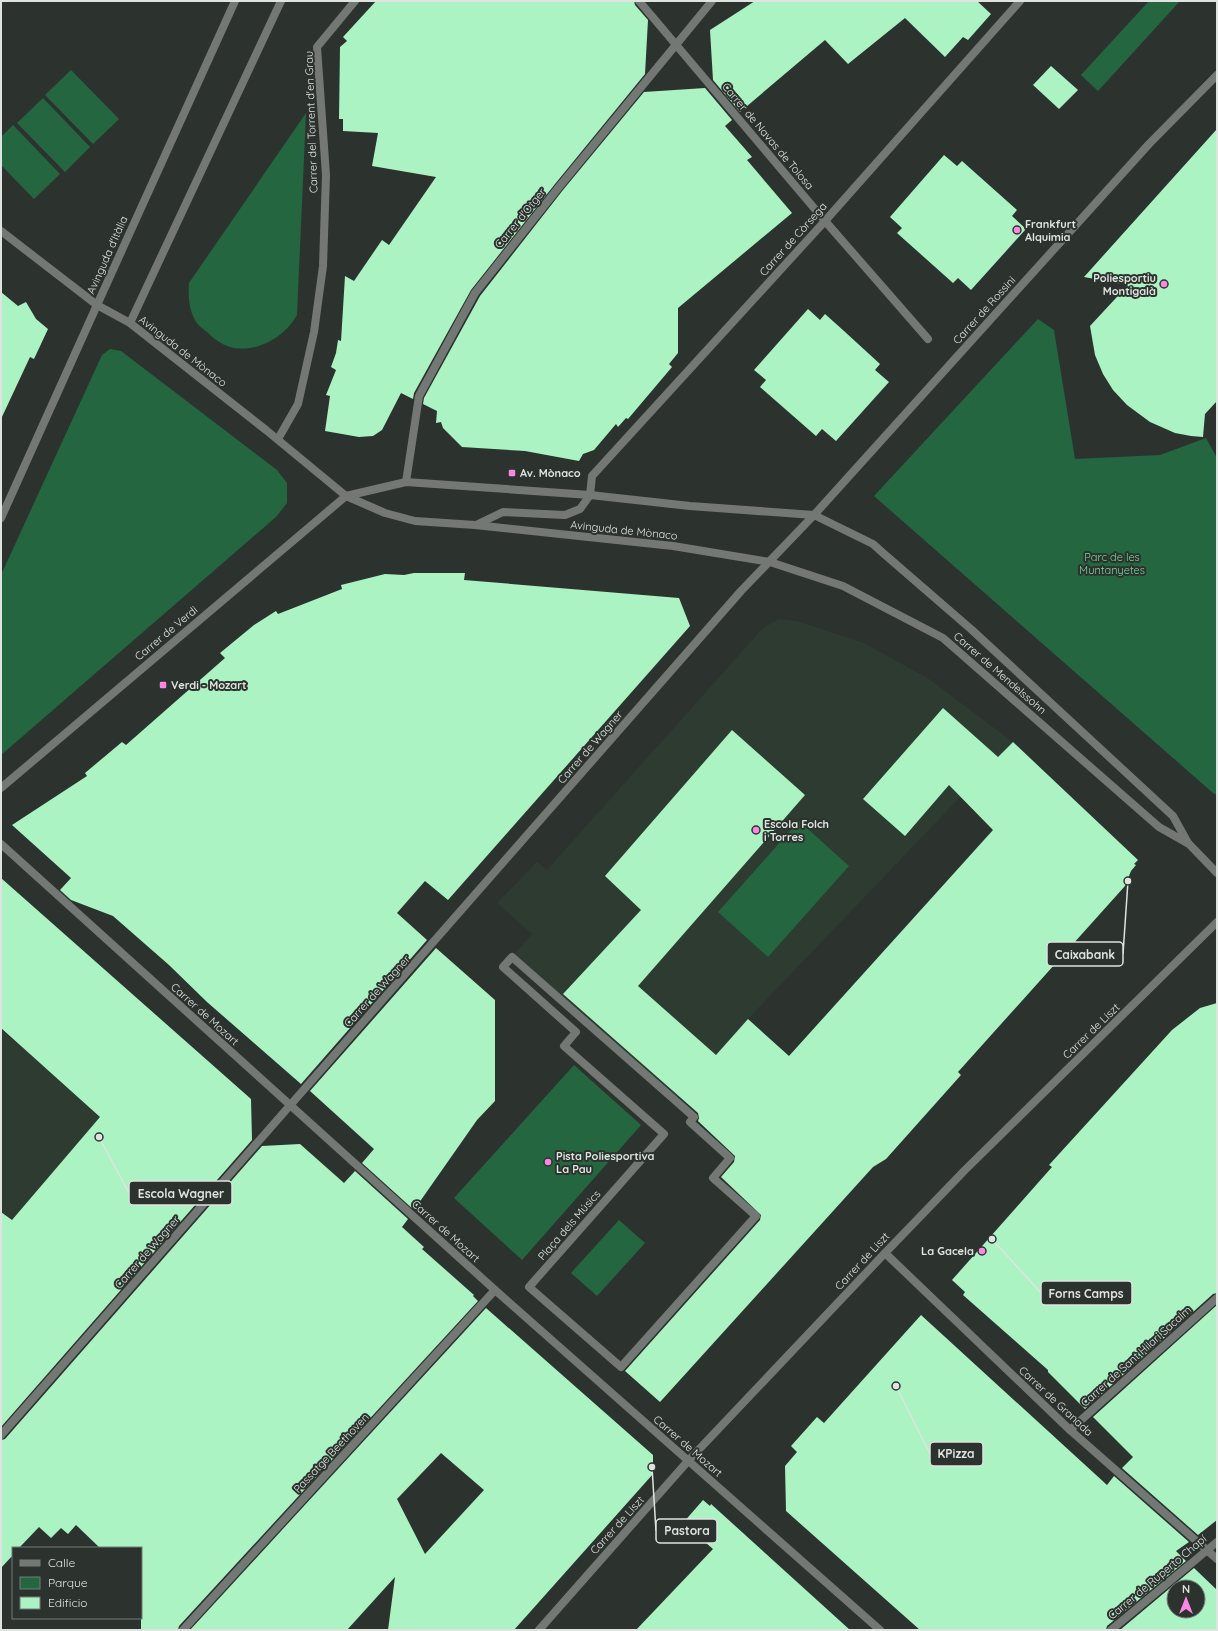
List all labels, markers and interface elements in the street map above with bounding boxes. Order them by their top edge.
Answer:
street label: Carrer del Torrent d'en Grau [302,51,320,193]
street label: Carrer de Navas de Tolosa [719,80,817,192]
street label: Carrer d'Otger [491,184,549,251]
street label: Carrer de Còrsega [756,199,830,279]
street label: Avinguda d'Itàlia [83,214,131,296]
place label: Frankfurt Alquimia [1025,217,1076,244]
marker: Frankfurt Alquimia [1012,225,1022,235]
place label: Poliesportiu Montigalà [1093,271,1156,298]
street label: Carrer de Rossini [950,273,1018,347]
marker: Poliesportiu Montigalà [1159,279,1169,289]
street label: Avinguda de Mònaco [136,312,230,390]
place label: Av. Mònaco [520,466,581,480]
marker: Av. Mònaco [507,468,517,478]
street label: Avinguda de Mònaco [570,517,679,543]
park label: Parc de les Muntanyetes [1079,550,1145,577]
street label: Carrer de Verdi [132,603,200,663]
street label: Carrer de Mendelssohn [951,629,1049,717]
place label: Verdi - Mozart [171,678,247,692]
marker: Verdi - Mozart [158,680,168,690]
street label: Carrer de Wagner [554,707,626,786]
place label: Escola Folch i Torres [764,817,829,844]
marker: Escola Folch i Torres [751,825,761,835]
callout: Caixabank [1047,942,1123,966]
text: Caixabank [1055,947,1115,962]
street label: Carrer de Wagner [341,951,414,1030]
street label: Carrer de Mozart [168,980,242,1048]
street label: Carrer de Liszt [1060,1000,1123,1062]
place label: Pista Poliesportiva La Pau [556,1149,655,1176]
marker: Pista Poliesportiva La Pau [543,1157,553,1167]
callout: Escola Wagner [129,1181,232,1205]
text: Escola Wagner [138,1186,224,1201]
street label: Plaça dels Músics [535,1187,603,1263]
street label: Carrer de Mozart [409,1197,483,1265]
street label: Carrer de Wagner [111,1212,183,1291]
street label: Carrer de Liszt [832,1229,892,1293]
place label: La Gacela [921,1244,974,1258]
marker: La Gacela [977,1246,987,1256]
callout: Forns Camps [1041,1281,1132,1305]
text: Forns Camps [1048,1286,1124,1301]
street label: Carrer de Sant Hilari Sacalm [1078,1303,1194,1409]
street label: Carrer de Granada [1016,1363,1096,1439]
street label: Passatge Beethoven [290,1410,372,1496]
street label: Carrer de Mozart [651,1412,726,1480]
callout: KPizza [930,1442,983,1466]
text: KPizza [937,1446,975,1461]
street label: Carrer de Liszt [587,1493,647,1557]
callout: Pastora [656,1519,717,1543]
text: Pastora [664,1523,710,1538]
street label: Carrer de Ruperto Chapí [1105,1531,1210,1622]
legend [12,1547,142,1619]
text: Calle [48,1555,76,1570]
text: Parque [48,1575,88,1590]
north arrow [1166,1579,1206,1619]
text: N [1182,1582,1190,1596]
text: Edificio [48,1595,88,1610]

